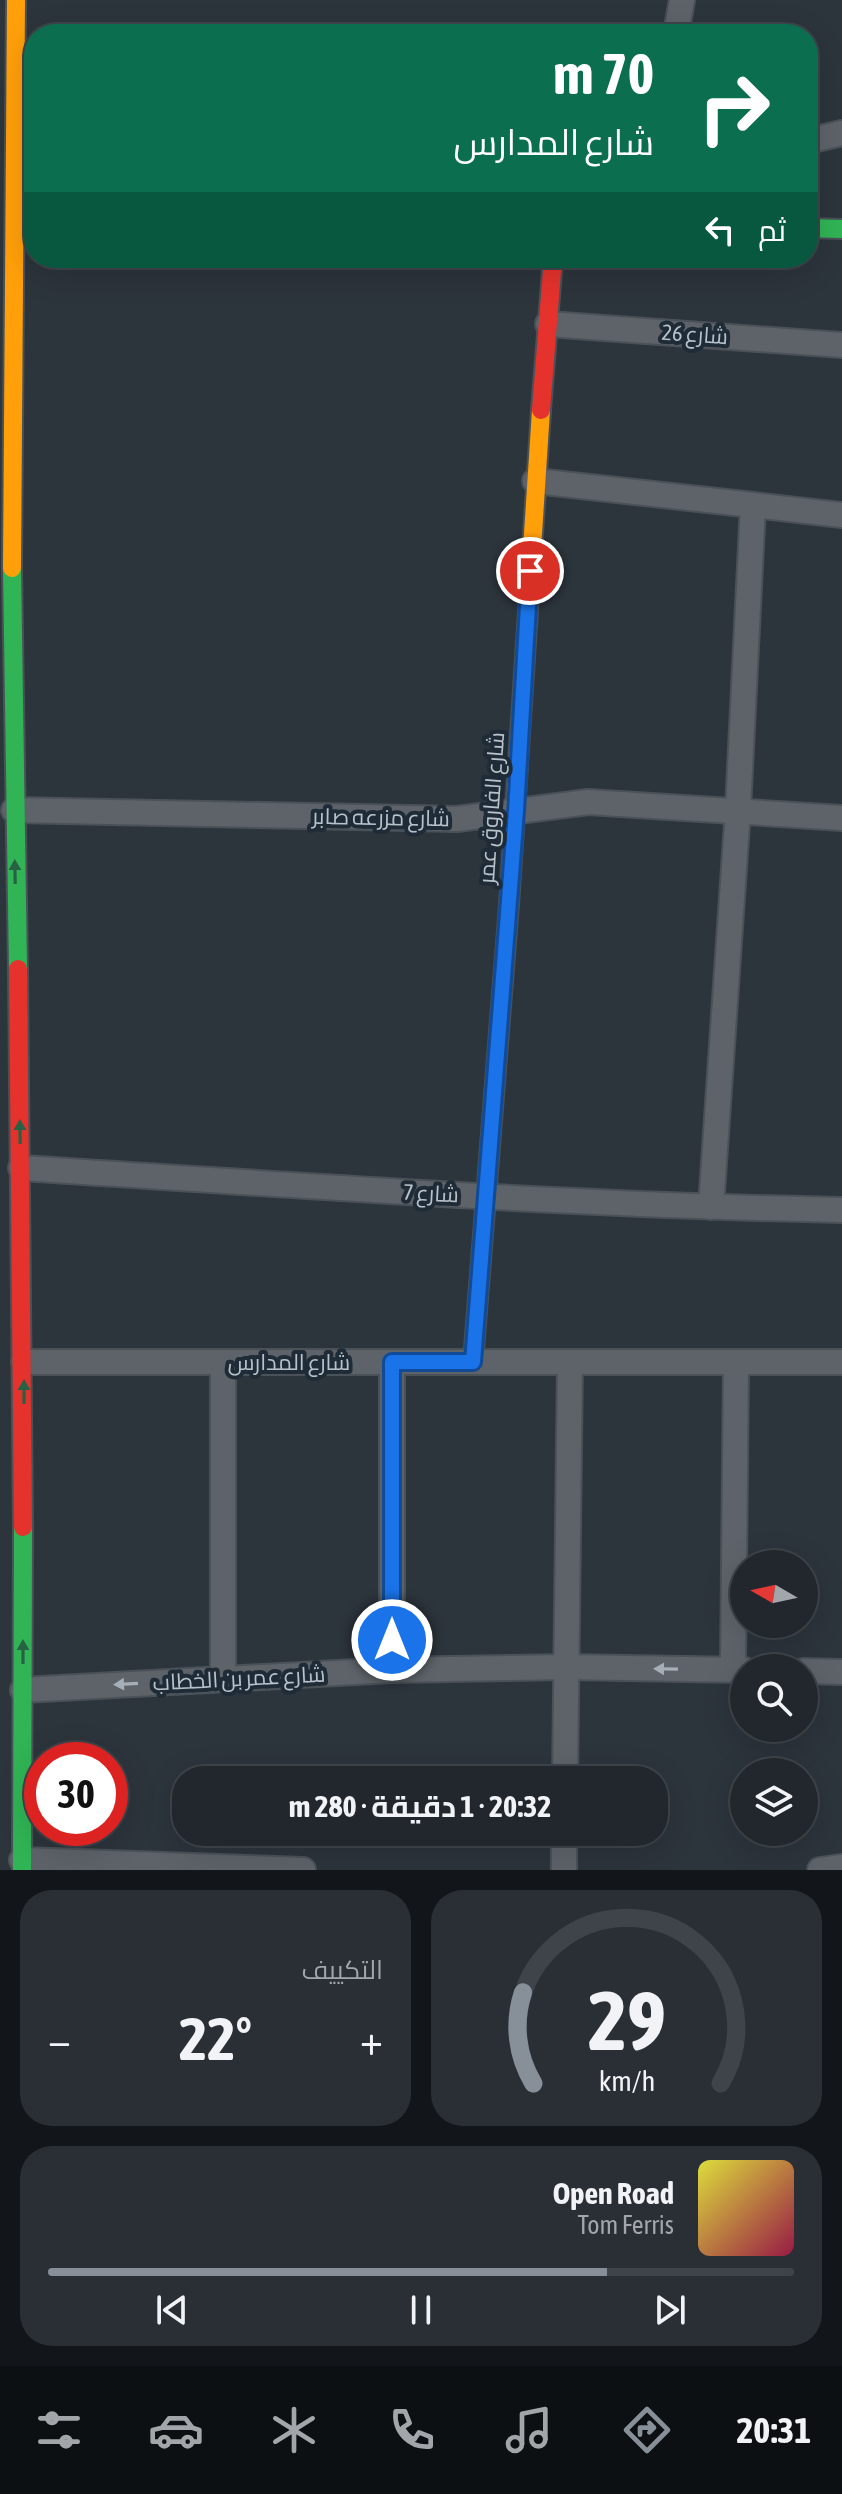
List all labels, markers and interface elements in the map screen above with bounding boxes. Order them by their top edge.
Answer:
text: 70 m [553,42,654,106]
icon: right [682,56,786,160]
text: شارع المدارس [453,121,654,163]
icon: left [698,208,742,252]
text: ثم [758,213,786,247]
street label: شارع 26 [661,319,729,351]
pin [496,537,564,605]
icon: arrive [508,549,552,593]
street label: شارع الفاروق عمر [473,731,511,887]
street label: شارع مزرعه صابر [310,803,450,833]
one-way arrow [9,859,22,884]
one-way arrow [14,1119,26,1144]
street label: شارع 7 [402,1179,460,1209]
street label: شارع المدارس [228,1349,350,1377]
one-way arrow [18,1379,30,1404]
north arrow [730,1550,818,1638]
map controls [730,1550,818,1846]
position arrow [350,1598,434,1682]
one-way arrow [17,1639,29,1664]
button: search [730,1654,818,1742]
street label: شارع عمر بن الخطاب [152,1660,326,1698]
one-way arrow [653,1663,678,1675]
one-way arrow [113,1678,138,1691]
speed limit sign: 30 [24,1742,128,1846]
button: layers [730,1758,818,1846]
text: 20:32 · 1 دقيقة · 280 m [289,1789,551,1823]
text: التكييف [301,1955,383,1985]
text: 29 [587,1972,666,2068]
text: 22° [179,2004,252,2073]
text: − [48,2014,71,2064]
text: + [360,2014,383,2064]
text: km/h [598,2064,655,2097]
text: Open Road [553,2176,674,2210]
text: Tom Ferris [577,2210,674,2240]
icon: previous [150,2288,194,2332]
icon: pause [399,2288,443,2332]
icon: next [648,2288,692,2332]
icon: filters [31,2402,87,2458]
icon: car [148,2402,204,2458]
icon: climate [266,2402,322,2458]
icon: phone [384,2402,440,2458]
icon: music [501,2402,557,2458]
icon: directions [619,2402,675,2458]
text: 20:31 [736,2409,811,2451]

